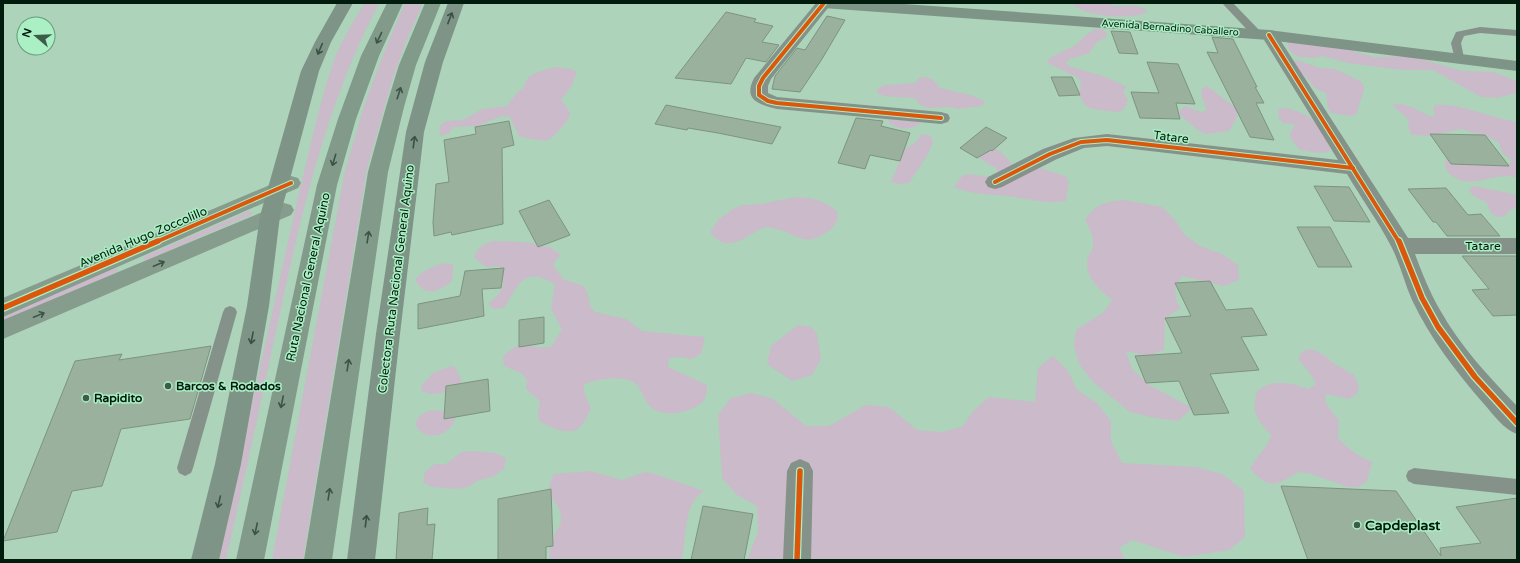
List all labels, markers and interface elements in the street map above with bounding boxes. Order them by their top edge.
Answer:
one-way arrow [447,12,455,24]
north arrow [16,16,56,56]
street label: Avenida Bernadino Caballero [1101,17,1239,39]
text: N [19,27,35,39]
one-way arrow [374,32,382,44]
one-way arrow [315,43,323,55]
one-way arrow [396,87,403,100]
street label: Tatare [1153,128,1190,146]
one-way arrow [410,136,418,149]
one-way arrow [330,154,337,167]
street label: Colectora Ruta Nacional General Aquino [375,164,417,394]
street label: Ruta Nacional General Aquino [283,191,333,363]
street label: Avenida Hugo Zoccolillo [77,204,209,270]
one-way arrow [364,231,372,244]
street label: Tatare [1465,239,1501,253]
one-way arrow [152,259,164,267]
one-way arrow [33,311,45,318]
one-way arrow [247,332,255,345]
one-way arrow [344,359,352,372]
place label: Barcos & Rodados [176,379,281,393]
marker: Barcos & Rodados [163,381,173,391]
place label: Rapidito [94,391,142,406]
marker: Rapidito [81,393,91,403]
one-way arrow [278,395,286,408]
one-way arrow [325,488,333,501]
one-way arrow [214,495,222,508]
one-way arrow [362,515,370,528]
place label: Capdeplast [1365,517,1441,534]
marker: Capdeplast [1352,520,1362,530]
one-way arrow [252,522,260,535]

